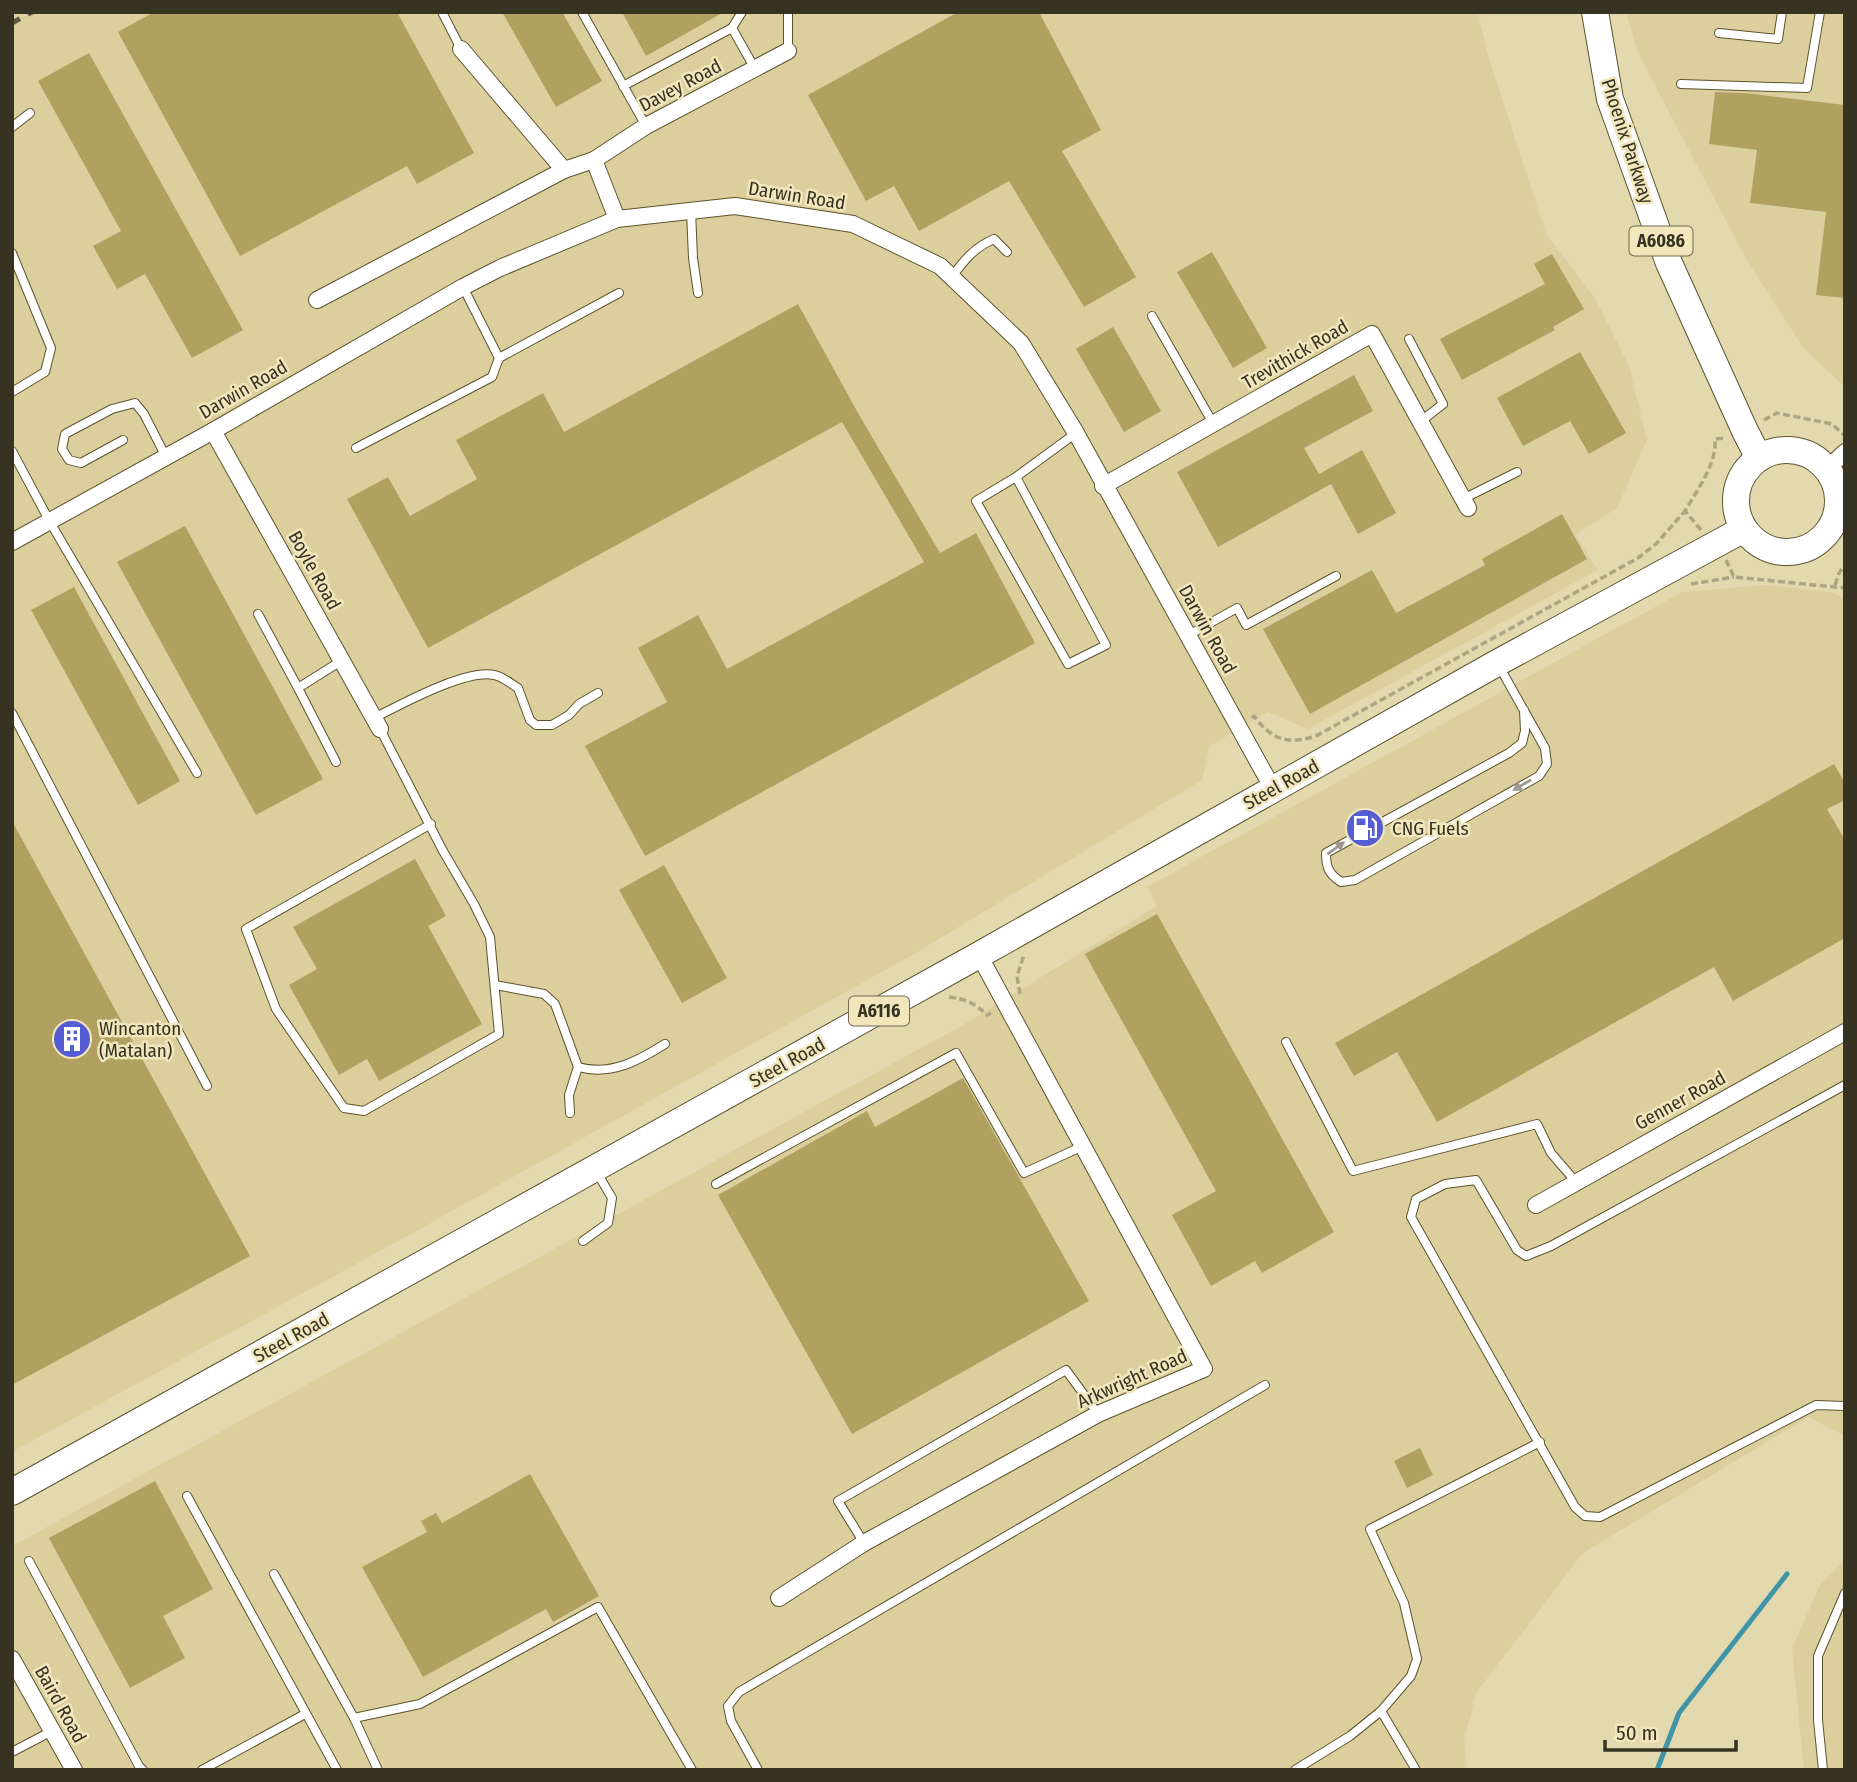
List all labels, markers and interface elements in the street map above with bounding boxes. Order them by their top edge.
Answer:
street label: Davey Road [635,54,725,117]
street label: Phoenix Parkway [1597,76,1659,207]
street label: Darwin Road [747,176,847,215]
road number: A6086 [1630,227,1692,256]
street label: Trevithick Road [1238,315,1352,394]
street label: Darwin Road [195,355,291,424]
street label: Boyle Road [283,527,346,614]
street label: Darwin Road [1174,581,1241,678]
street label: Steel Road [1239,754,1323,815]
one-way arrow [1513,779,1532,792]
fuel station icon: CNG Fuels [1344,807,1386,849]
place label: CNG Fuels [1392,817,1469,840]
one-way arrow [1326,841,1345,855]
road number: A6116 [849,996,909,1026]
place label: Wincanton (Matalan) [99,1017,181,1062]
building icon: Wincanton (Matalan) [51,1018,93,1060]
street label: Steel Road [745,1032,829,1093]
street label: Genner Road [1631,1066,1730,1135]
street label: Steel Road [249,1307,333,1368]
street label: Arkwright Road [1073,1344,1191,1413]
street label: Baird Road [30,1662,91,1747]
scale bar [1605,1708,1736,1752]
text: 50 m [1616,1720,1658,1746]

